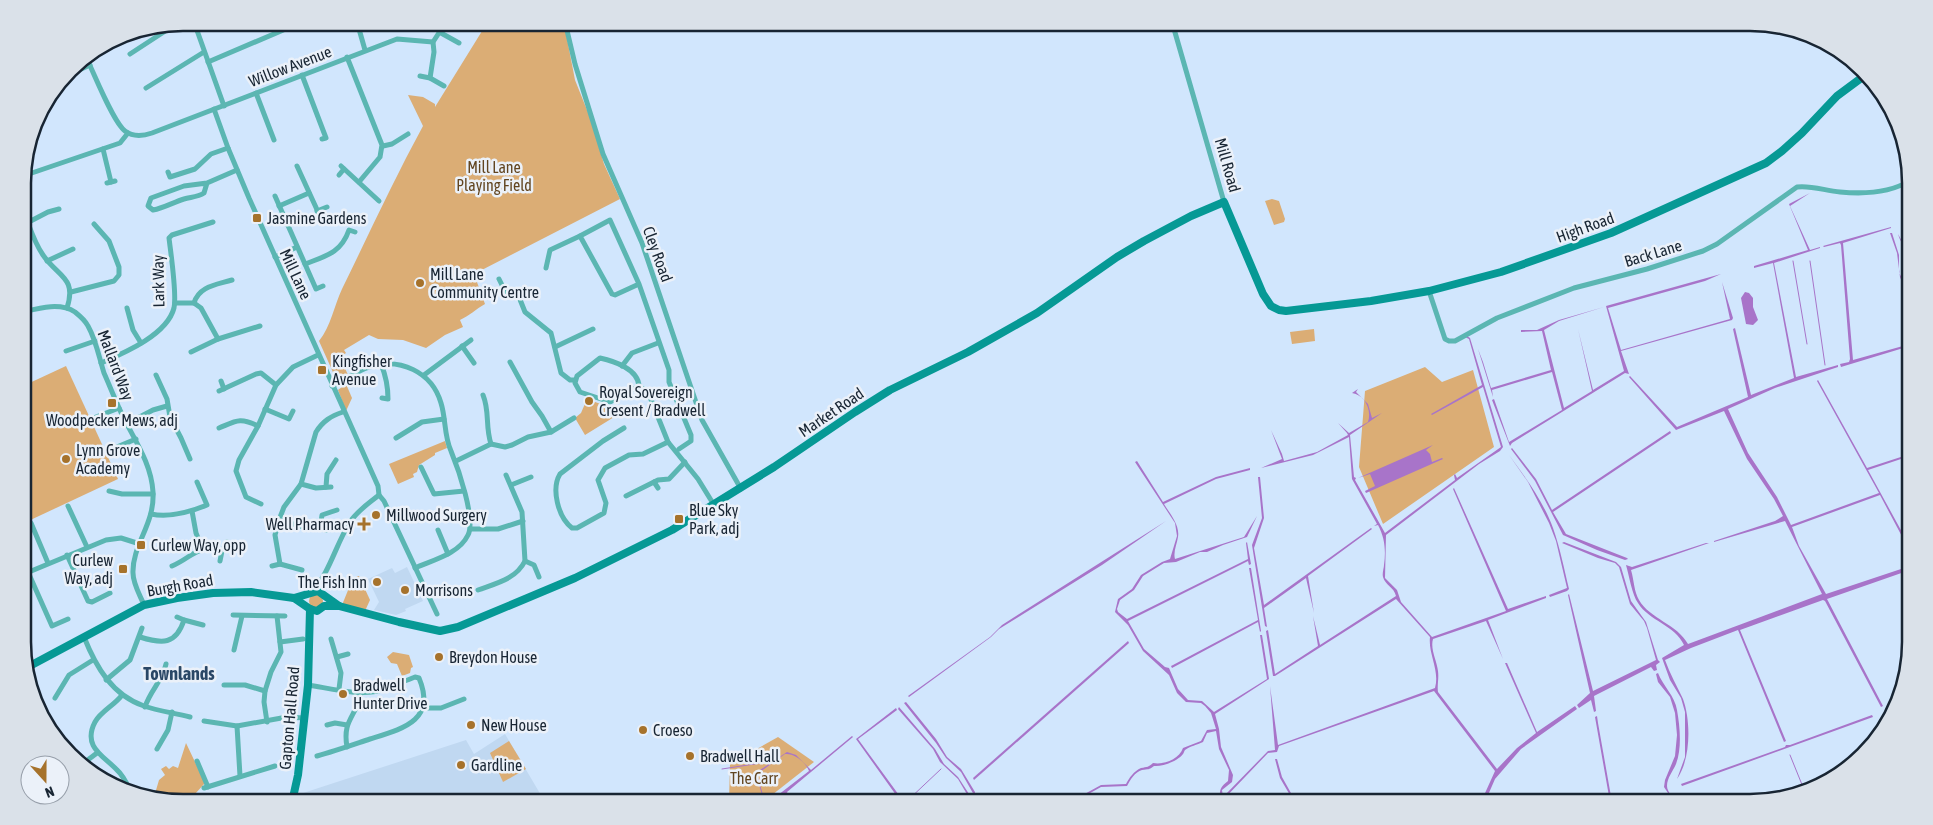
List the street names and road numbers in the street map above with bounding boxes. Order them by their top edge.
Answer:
street label: Willow Avenue [246,42,334,90]
street label: Mill Road [1212,136,1244,194]
street label: High Road [1554,208,1617,247]
street label: Cley Road [639,224,676,285]
street label: Back Lane [1622,236,1684,270]
street label: Mill Lane [276,246,316,302]
street label: Lark Way [149,254,168,308]
street label: Mallard Way [93,327,138,403]
street label: Market Road [795,384,867,440]
street label: Burgh Road [145,570,215,601]
street label: Gapton Hall Road [276,666,303,770]

